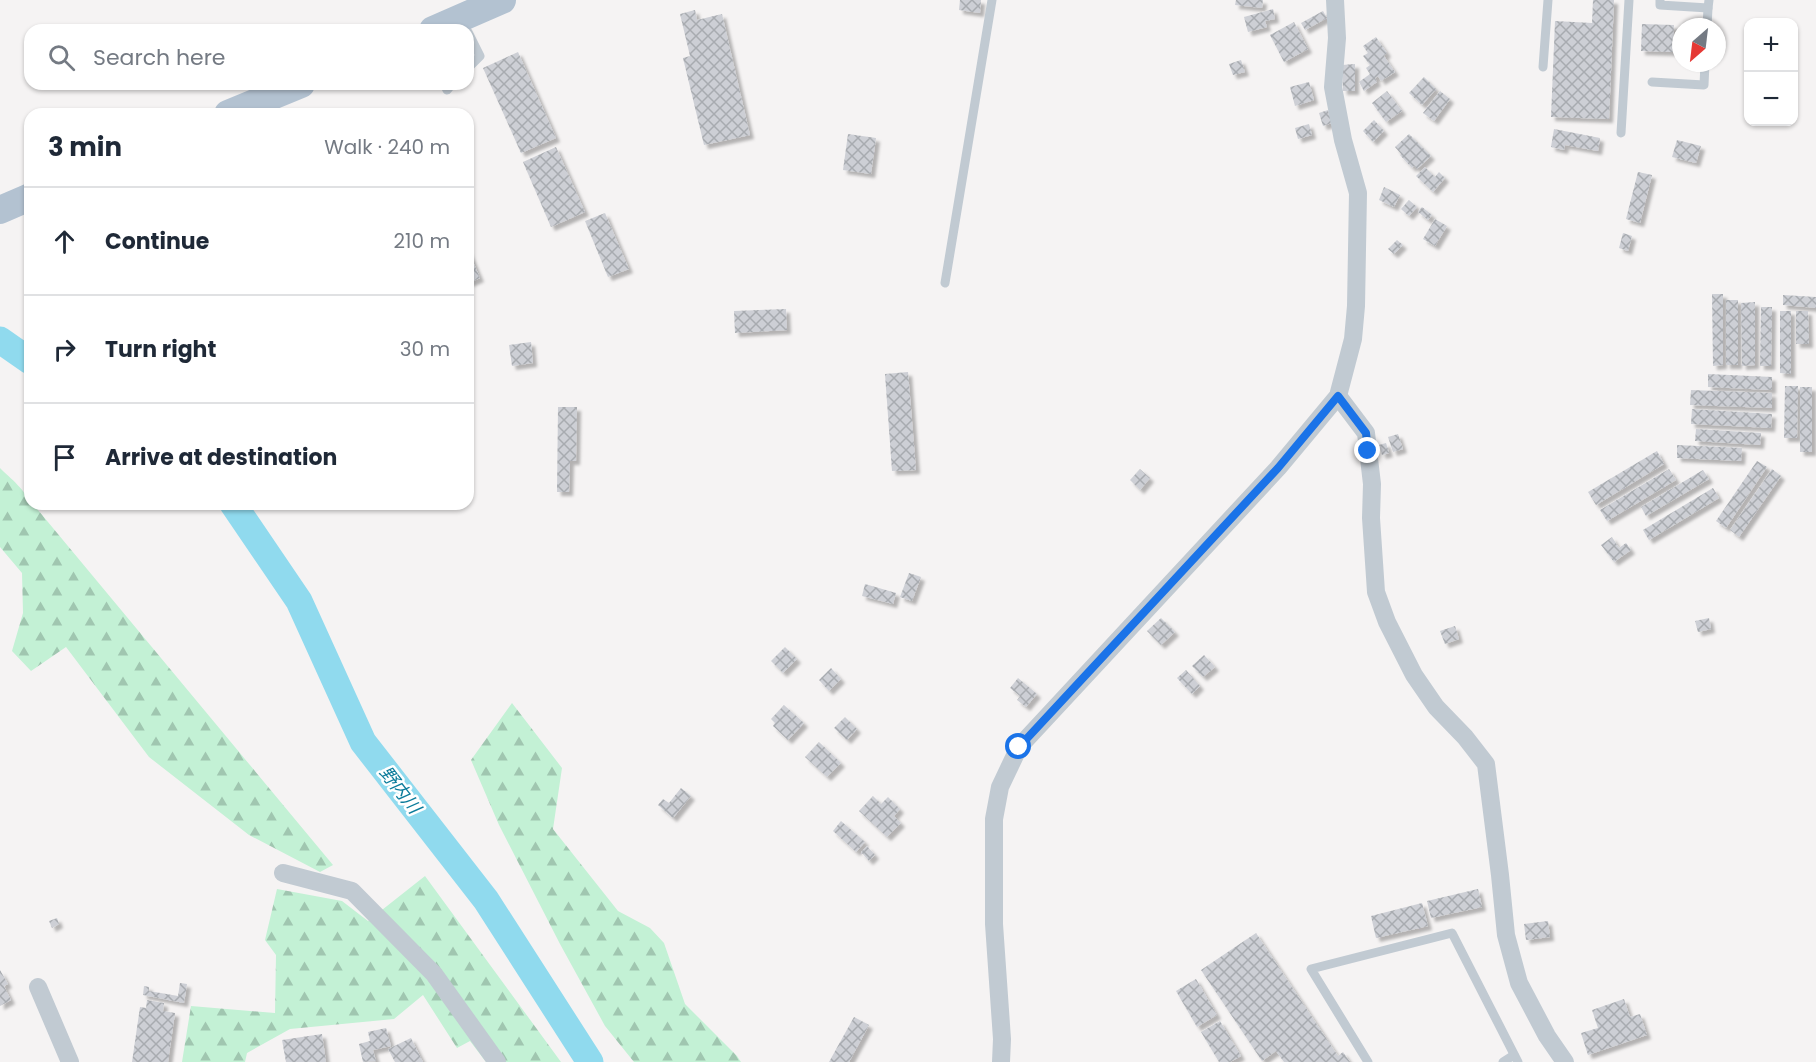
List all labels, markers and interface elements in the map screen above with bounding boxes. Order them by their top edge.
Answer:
north arrow [1672,18,1726,72]
map controls [1744,18,1798,126]
button: + [1744,18,1798,72]
search box [24,24,474,90]
icon: search [45,41,78,74]
text: Search here [93,42,226,73]
button: − [1744,72,1798,126]
text: 3 min [48,129,122,165]
text: Walk · 240 m [324,133,450,161]
icon: ahead [48,225,81,258]
text: Continue [105,226,209,257]
text: 210 m [394,227,450,255]
icon: right [48,333,81,366]
text: Turn right [105,334,216,365]
text: 30 m [400,335,450,363]
route end [1354,437,1380,463]
icon: arrive [48,441,81,474]
text: Arrive at destination [105,442,337,473]
route start [1005,733,1031,759]
water label: 野内川 [374,761,428,820]

